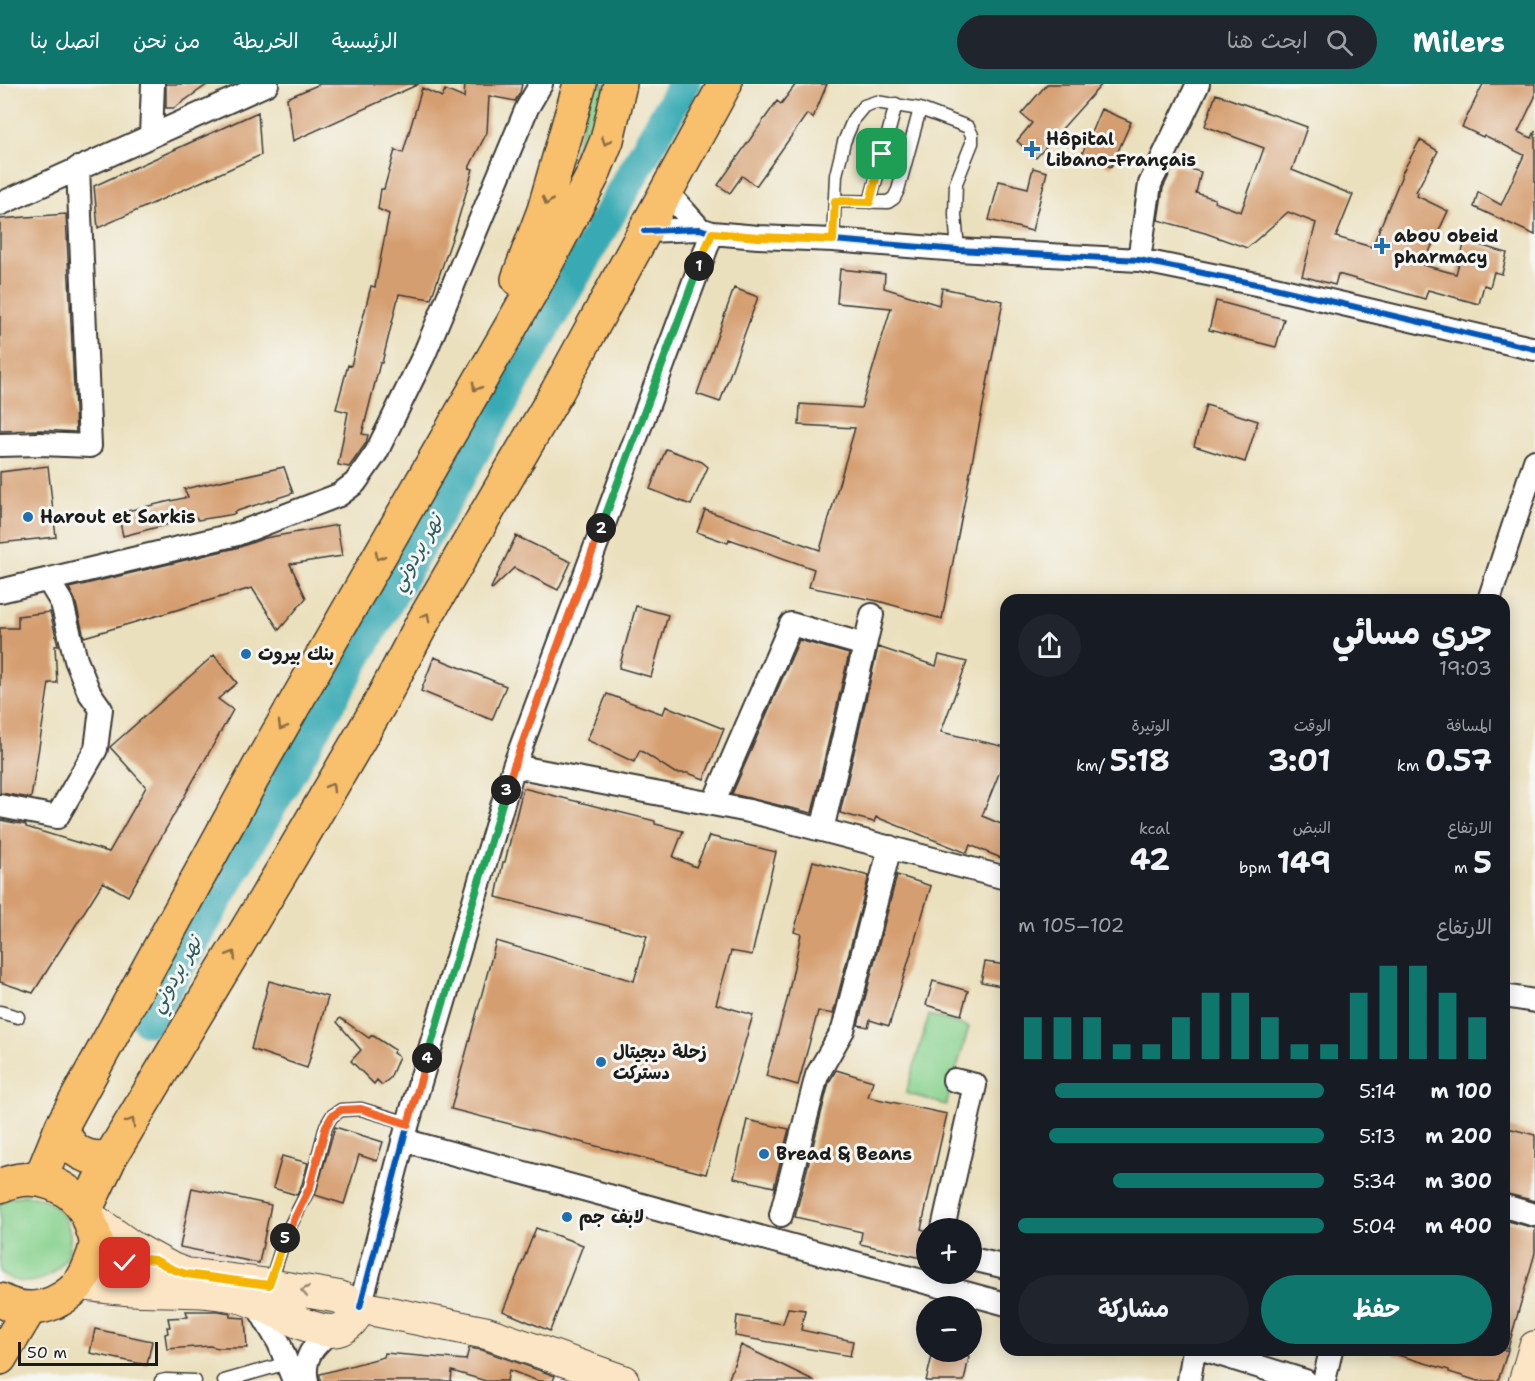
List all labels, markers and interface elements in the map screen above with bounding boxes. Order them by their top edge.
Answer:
search box [957,15,1377,69]
text: Milers [1413,23,1505,61]
text: ابحث هنا [1227,26,1308,55]
icon: search [1323,26,1356,59]
text: اتصل بنا [30,27,100,55]
text: من نحن [133,27,200,55]
text: الخريطة [233,27,299,55]
text: الرئيسية [332,27,398,55]
place label: Hôpital Libano-Français [1046,127,1196,172]
pin [856,128,907,179]
one-way arrow [601,135,613,146]
icon: arrive [865,137,898,170]
marker: Hôpital Libano-Français [1023,140,1041,158]
one-way arrow [542,195,554,206]
place label: abou obeid pharmacy [1394,224,1498,269]
marker: abou obeid pharmacy [1375,239,1389,253]
pin: 1 [684,251,714,281]
text: 1 [695,255,703,276]
one-way arrow [472,381,483,391]
place label: Harout et Sarkis [40,505,196,529]
water label: نهر بردوني [384,507,454,597]
marker: Harout et Sarkis [21,510,35,524]
pin: 2 [586,513,616,543]
text: 2 [595,517,607,538]
one-way arrow [375,550,386,560]
text: جري مسائي [1332,610,1492,655]
one-way arrow [419,613,430,623]
button: share [1018,614,1081,677]
place label: بنك بيروت [258,642,334,666]
marker: بنك بيروت [239,647,253,661]
text: 19:03 [1439,655,1492,681]
text: الوتيرة [1131,715,1170,736]
text: الوقت [1294,715,1331,736]
text: المسافة [1446,715,1492,736]
one-way arrow [278,719,289,730]
text: 5:18 [1110,740,1170,781]
text: 3:01 [1268,740,1331,781]
text: 0.57 [1425,740,1492,781]
text: /km [1076,755,1110,776]
text: km [1397,755,1425,776]
pin: 3 [491,775,521,805]
text: 3 [500,779,512,800]
one-way arrow [324,783,335,793]
text: النبض [1293,817,1331,838]
text: الارتفاع [1447,817,1492,838]
text: kcal [1139,818,1170,839]
text: 42 [1130,839,1170,880]
text: 149 [1277,842,1331,883]
text: 5 [1473,842,1492,883]
text: bpm [1239,857,1277,878]
text: m [1454,857,1473,878]
text: 102–105 m [1018,912,1125,938]
text: الارتفاع [1436,914,1492,940]
water label: نهر بردوني [143,929,213,1019]
one-way arrow [224,951,236,961]
place label: زحلة ديجيتال دستركت [613,1040,707,1085]
pin: 4 [412,1043,442,1073]
text: 4 [421,1047,433,1068]
marker: زحلة ديجيتال دستركت [594,1055,608,1069]
text: 5:14 [1359,1078,1396,1104]
text: 100 m [1430,1078,1492,1104]
one-way arrow [124,1118,135,1128]
text: 5:13 [1359,1123,1396,1149]
text: 200 m [1425,1123,1492,1149]
place label: Bread & Beans [776,1142,912,1166]
marker: Bread & Beans [757,1147,771,1161]
text: 5:34 [1353,1168,1396,1194]
text: 300 m [1425,1168,1492,1194]
place label: لابف جم [579,1205,644,1231]
marker: لابف جم [560,1210,574,1224]
text: 5:04 [1352,1213,1396,1239]
text: 400 m [1425,1213,1492,1239]
map controls [916,1218,982,1362]
button: + [916,1218,982,1284]
pin: 5 [270,1223,300,1253]
text: 5 [280,1227,290,1248]
pin [99,1237,150,1288]
icon: check [108,1246,141,1279]
button: مشاركة [1018,1275,1249,1344]
button: حفظ [1261,1275,1492,1344]
one-way arrow [300,1285,310,1298]
button: − [916,1296,982,1362]
scale bar [18,1339,158,1366]
text: 50 m [27,1342,67,1363]

